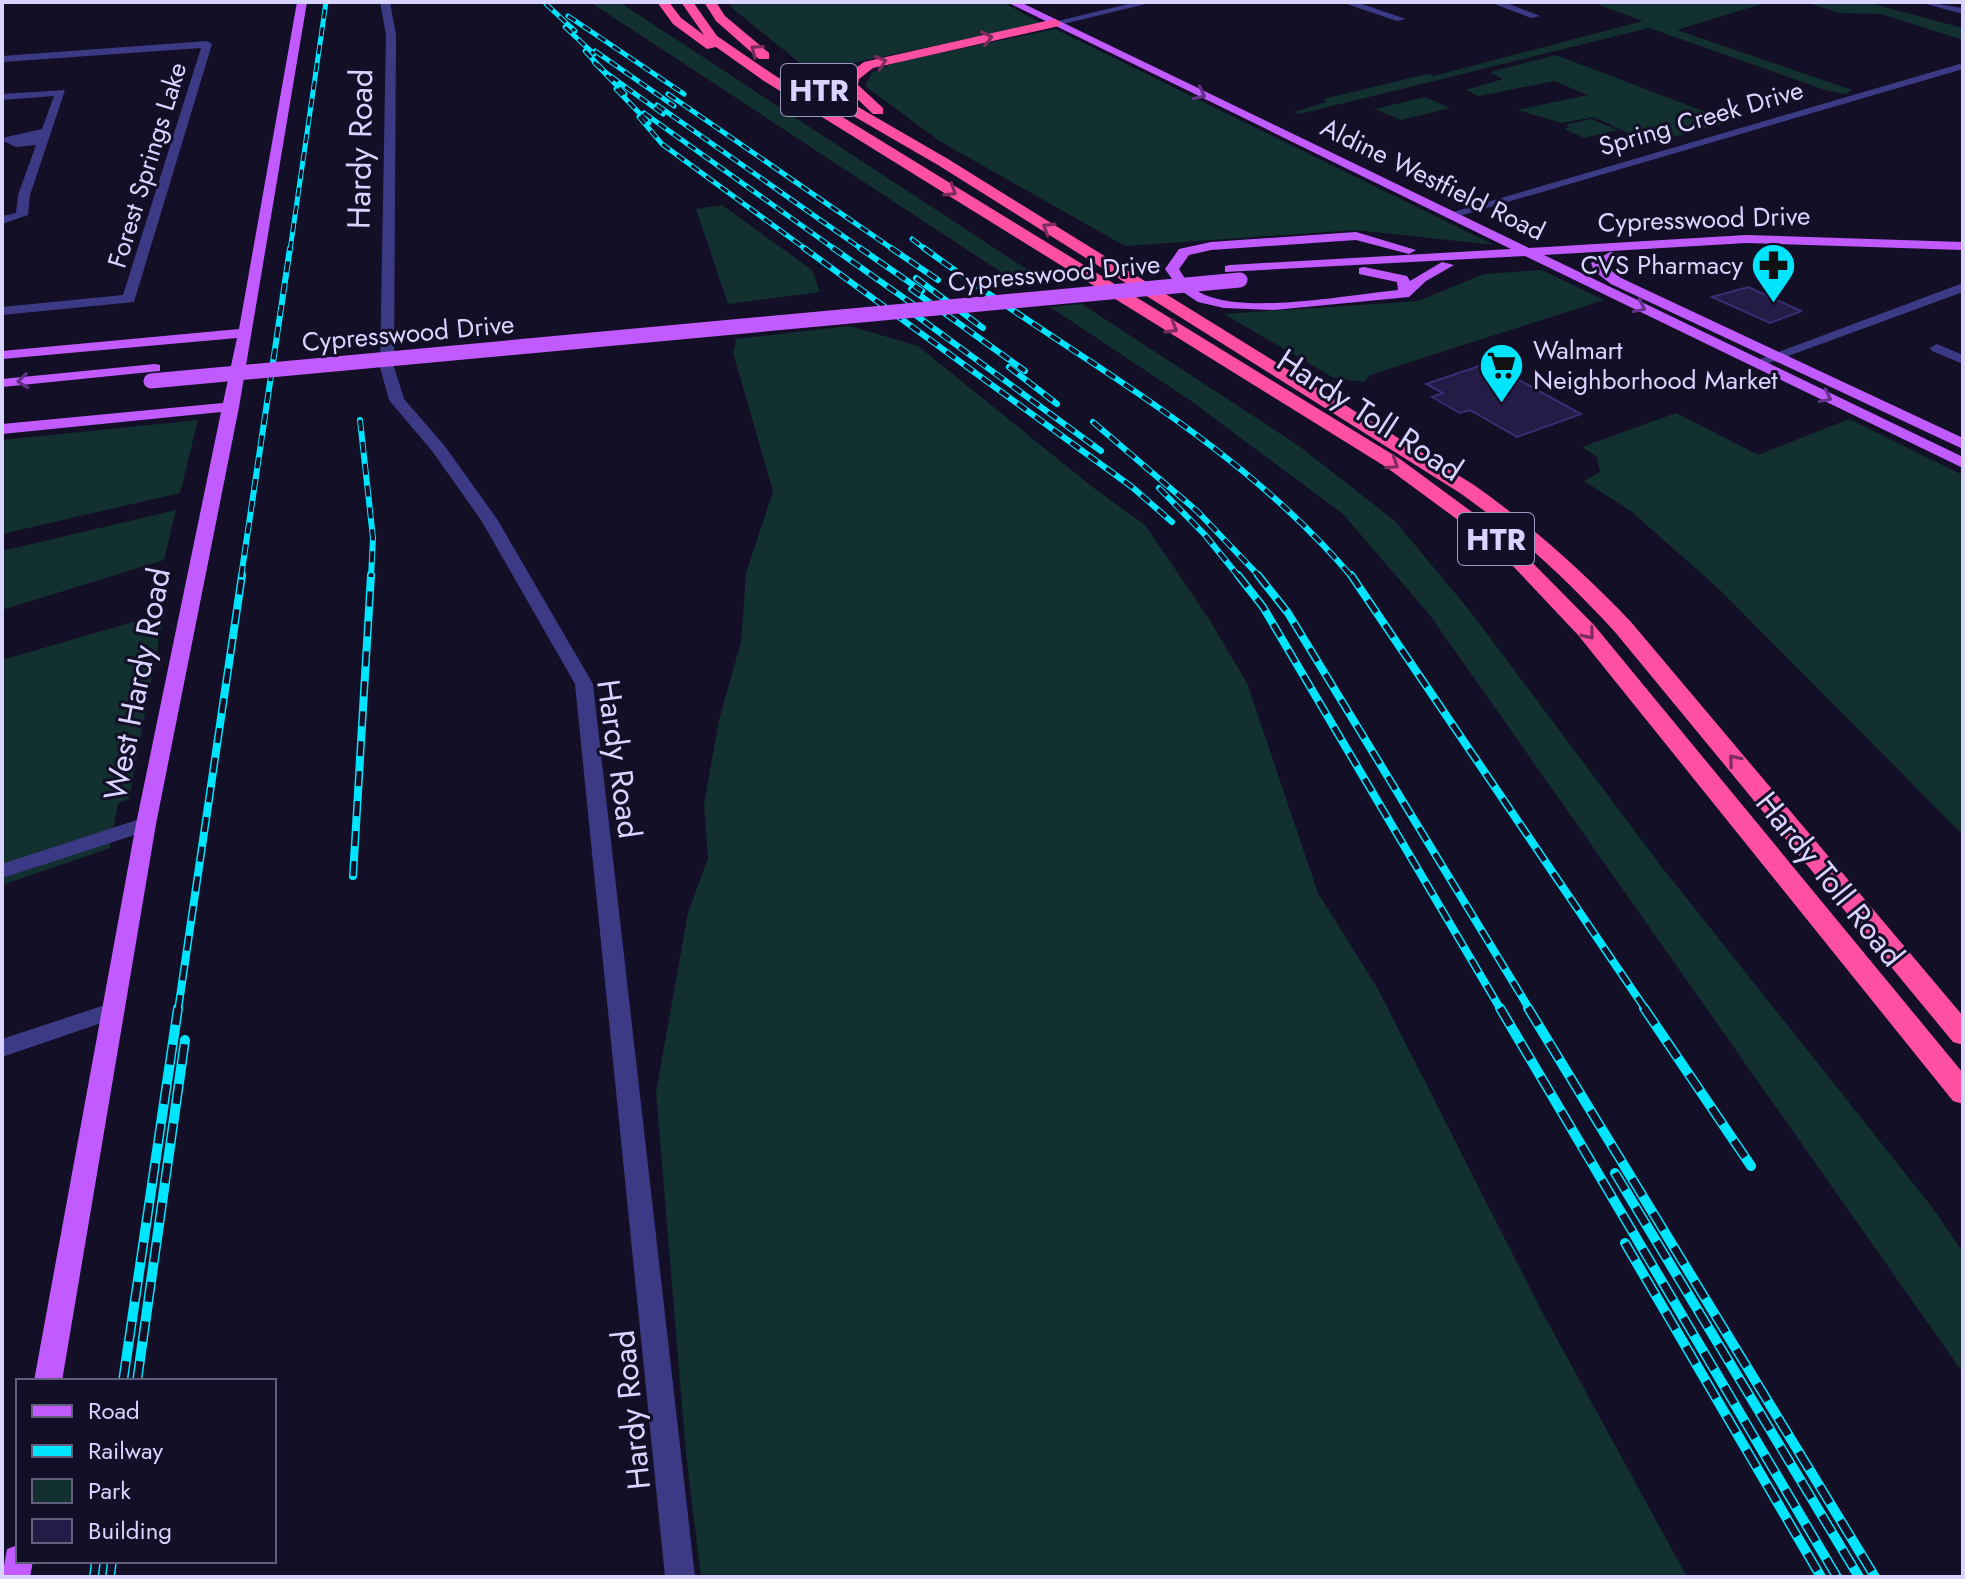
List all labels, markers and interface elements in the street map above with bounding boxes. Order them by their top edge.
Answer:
one-way arrow [980,30,993,47]
one-way arrow [750,45,764,60]
one-way arrow [873,55,887,71]
street label: Forest Springs Lake [98,58,196,272]
road number: HTR [781,64,857,116]
street label: Hardy Road [336,69,384,229]
street label: Spring Creek Drive [1594,71,1808,165]
one-way arrow [1192,84,1207,100]
street label: Aldine Westfield Road [1314,108,1552,250]
one-way arrow [942,181,957,196]
street label: Cypresswood Drive [1597,196,1811,242]
one-way arrow [1042,222,1057,237]
pharmacy icon: CVS Pharmacy [1750,241,1798,304]
street label: Cypresswood Drive [946,245,1162,301]
place label: CVS Pharmacy [1580,246,1744,284]
one-way arrow [1632,297,1647,313]
street label: Cypresswood Drive [300,305,516,361]
one-way arrow [1163,318,1178,333]
place label: Walmart Neighborhood Market [1533,331,1778,399]
street label: Hardy Toll Road [1268,338,1472,492]
supermarket icon: Walmart Neighborhood Market [1478,341,1526,404]
one-way arrow [16,372,29,389]
one-way arrow [1818,387,1833,403]
one-way arrow [1385,454,1399,469]
road number: HTR [1458,513,1534,565]
street label: West Hardy Road [92,564,182,804]
one-way arrow [1579,624,1594,639]
street label: Hardy Road [585,676,653,842]
one-way arrow [1729,755,1744,769]
street label: Hardy Toll Road [1745,781,1915,977]
street label: Hardy Road [600,1328,662,1492]
legend [16,1379,276,1563]
text: Road [88,1393,140,1428]
text: Railway [88,1433,163,1468]
text: Park [88,1473,131,1508]
text: Building [88,1513,172,1548]

